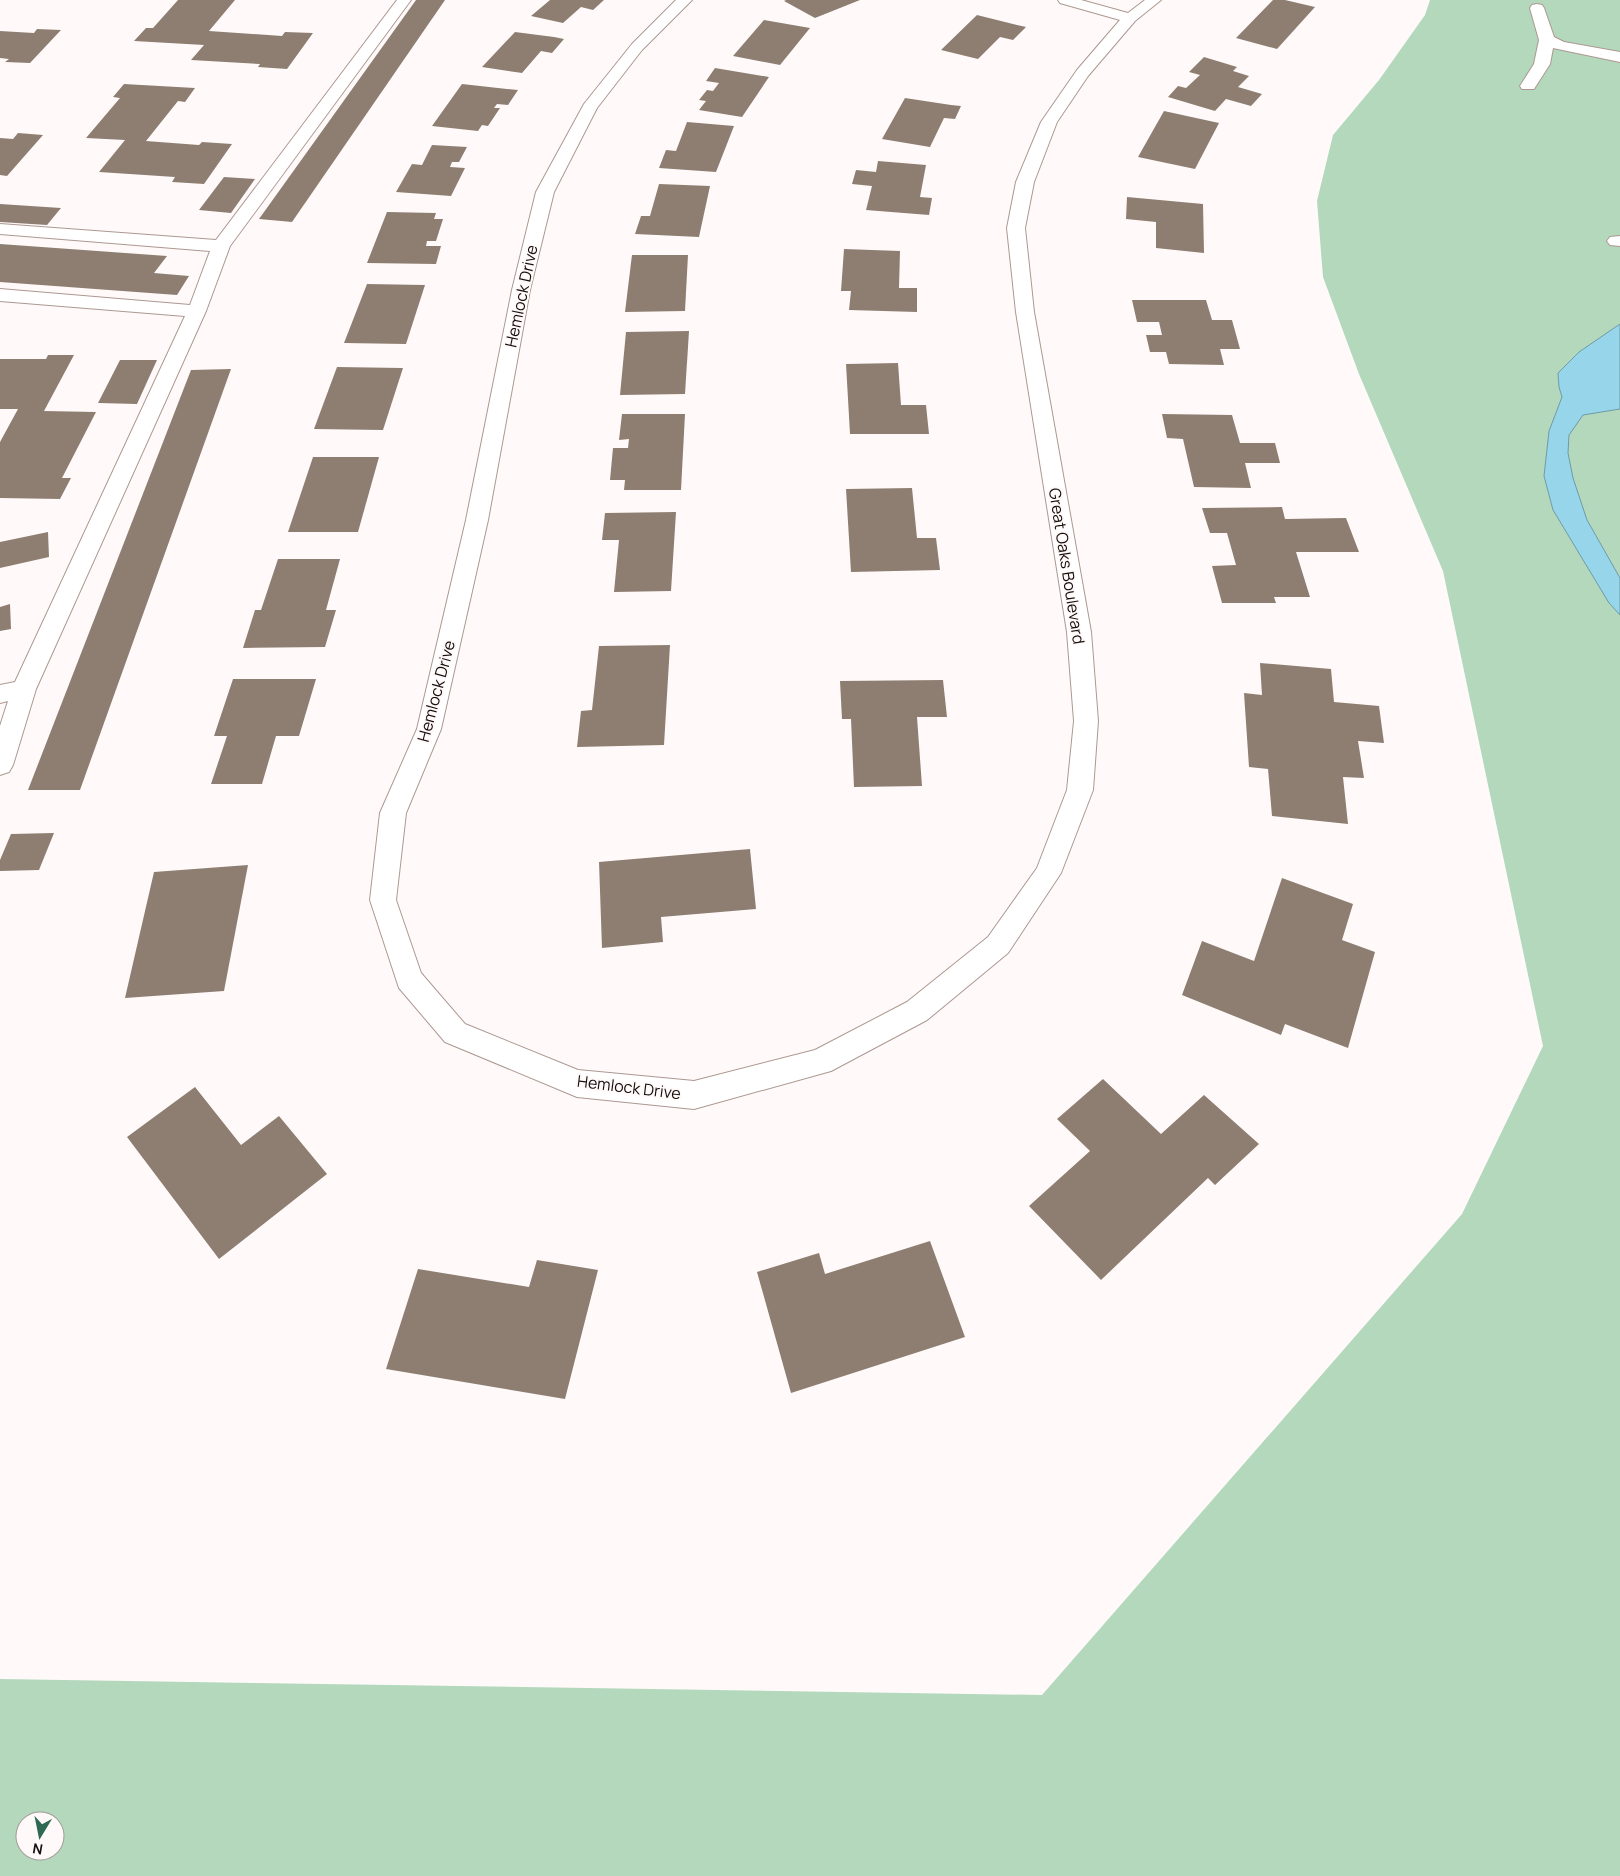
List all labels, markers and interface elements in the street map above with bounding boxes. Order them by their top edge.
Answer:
street label: Hemlock Drive [499,243,543,349]
street label: Great Oaks Boulevard [1044,486,1090,646]
street label: Hemlock Drive [412,638,460,744]
street label: Hemlock Drive [576,1070,682,1104]
north arrow [15,1811,65,1861]
text: N [31,1839,44,1860]

